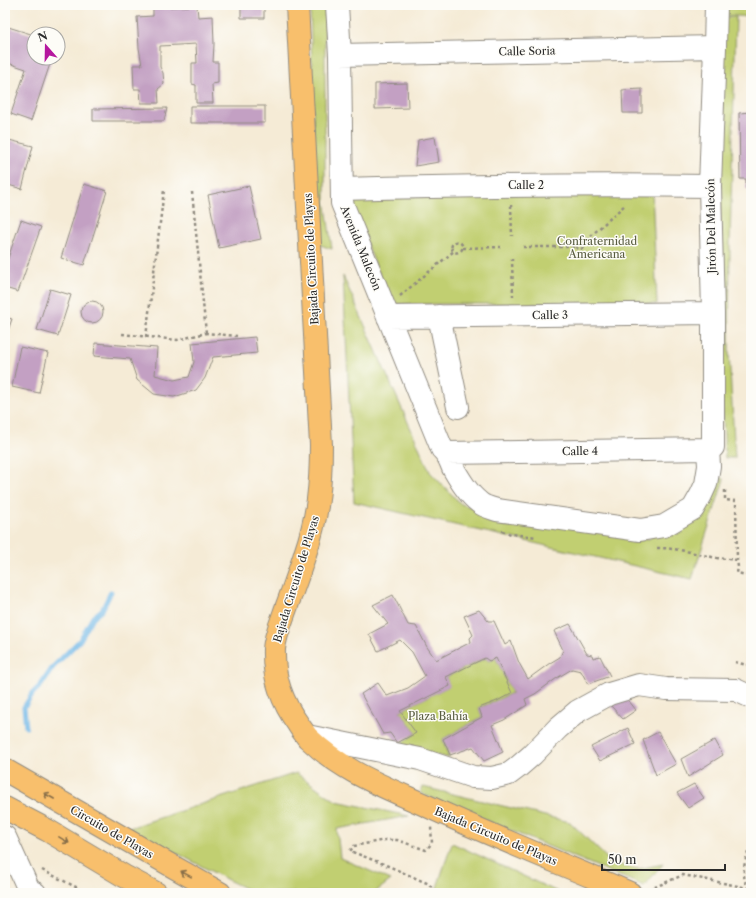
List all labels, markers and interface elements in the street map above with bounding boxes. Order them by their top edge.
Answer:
north arrow [26,26,66,66]
text: N [36,28,50,45]
street label: Calle Soria [498,44,556,58]
street label: Calle 2 [508,178,544,192]
street label: Jirón Del Malecón [703,178,719,276]
street label: Bajada Circuito de Playas [301,193,321,325]
street label: Avenida Malecón [337,203,384,293]
park label: Confraternidad Americana [557,234,638,261]
street label: Calle 3 [532,308,568,322]
street label: Calle 4 [562,444,598,458]
street label: Bajada Circuito de Playas [270,514,322,644]
park label: Plaza Bahía [408,709,468,723]
one-way arrow [43,792,55,799]
street label: Circuito de Playas [68,802,156,862]
street label: Bajada Circuito de Playas [433,804,560,868]
one-way arrow [58,836,69,844]
scale bar [602,846,725,872]
text: 50 m [608,852,637,867]
one-way arrow [180,870,192,878]

